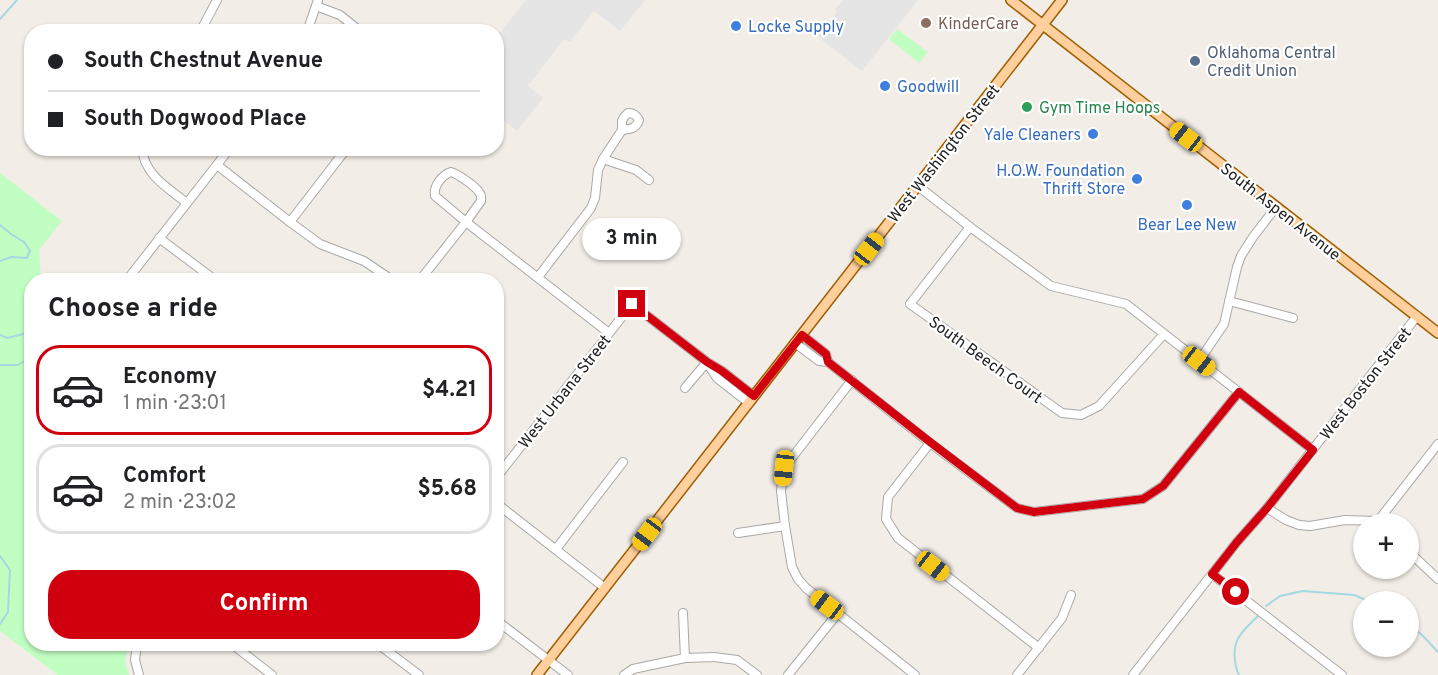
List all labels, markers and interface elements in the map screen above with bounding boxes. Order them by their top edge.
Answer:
place label: KinderCare [938,15,1019,35]
marker: KinderCare [919,16,933,30]
place label: Locke Supply [748,18,844,38]
marker: Locke Supply [729,19,743,33]
place label: Oklahoma Central Credit Union [1207,44,1336,82]
text: South Chestnut Avenue [84,48,323,75]
marker: Oklahoma Central Credit Union [1188,54,1202,68]
place label: Goodwill [897,78,959,98]
marker: Goodwill [878,79,892,93]
street label: West Washington Street [884,81,1005,227]
place label: Gym Time Hoops [1039,99,1160,119]
marker: Gym Time Hoops [1020,100,1034,114]
text: South Dogwood Place [84,106,307,133]
car [1166,119,1206,155]
place label: Yale Cleaners [984,126,1081,146]
marker: Yale Cleaners [1086,127,1100,141]
street label: South Aspen Avenue [1216,159,1344,266]
place label: H.O.W. Foundation Thrift Store [996,162,1125,200]
marker: H.O.W. Foundation Thrift Store [1130,172,1144,186]
marker: Bear Lee New [1180,198,1194,212]
place label: Bear Lee New [1137,216,1237,236]
callout: 3 min [582,217,682,259]
text: 3 min [605,226,658,252]
car [851,229,887,269]
route end [618,290,645,317]
text: Choose a ride [48,292,218,326]
street label: South Beech Court [924,313,1046,409]
street label: West Boston Street [1317,324,1417,444]
street label: West Urbana Street [515,331,616,453]
car [1179,343,1219,379]
icon: car [51,363,105,417]
text: Economy [123,364,217,391]
text: $4.21 [422,377,477,404]
text: 1 min · 23:01 [123,391,227,417]
car [773,449,795,487]
icon: car [51,462,105,516]
text: Comfort [123,463,206,490]
text: $5.68 [418,476,477,503]
text: 2 min · 23:02 [123,490,236,516]
map controls [1353,513,1419,657]
button: + [1353,513,1419,579]
car [629,514,665,554]
car [913,548,953,584]
button: Confirm [48,570,480,639]
route start [1222,578,1249,605]
car [807,587,847,623]
button: − [1353,591,1419,657]

